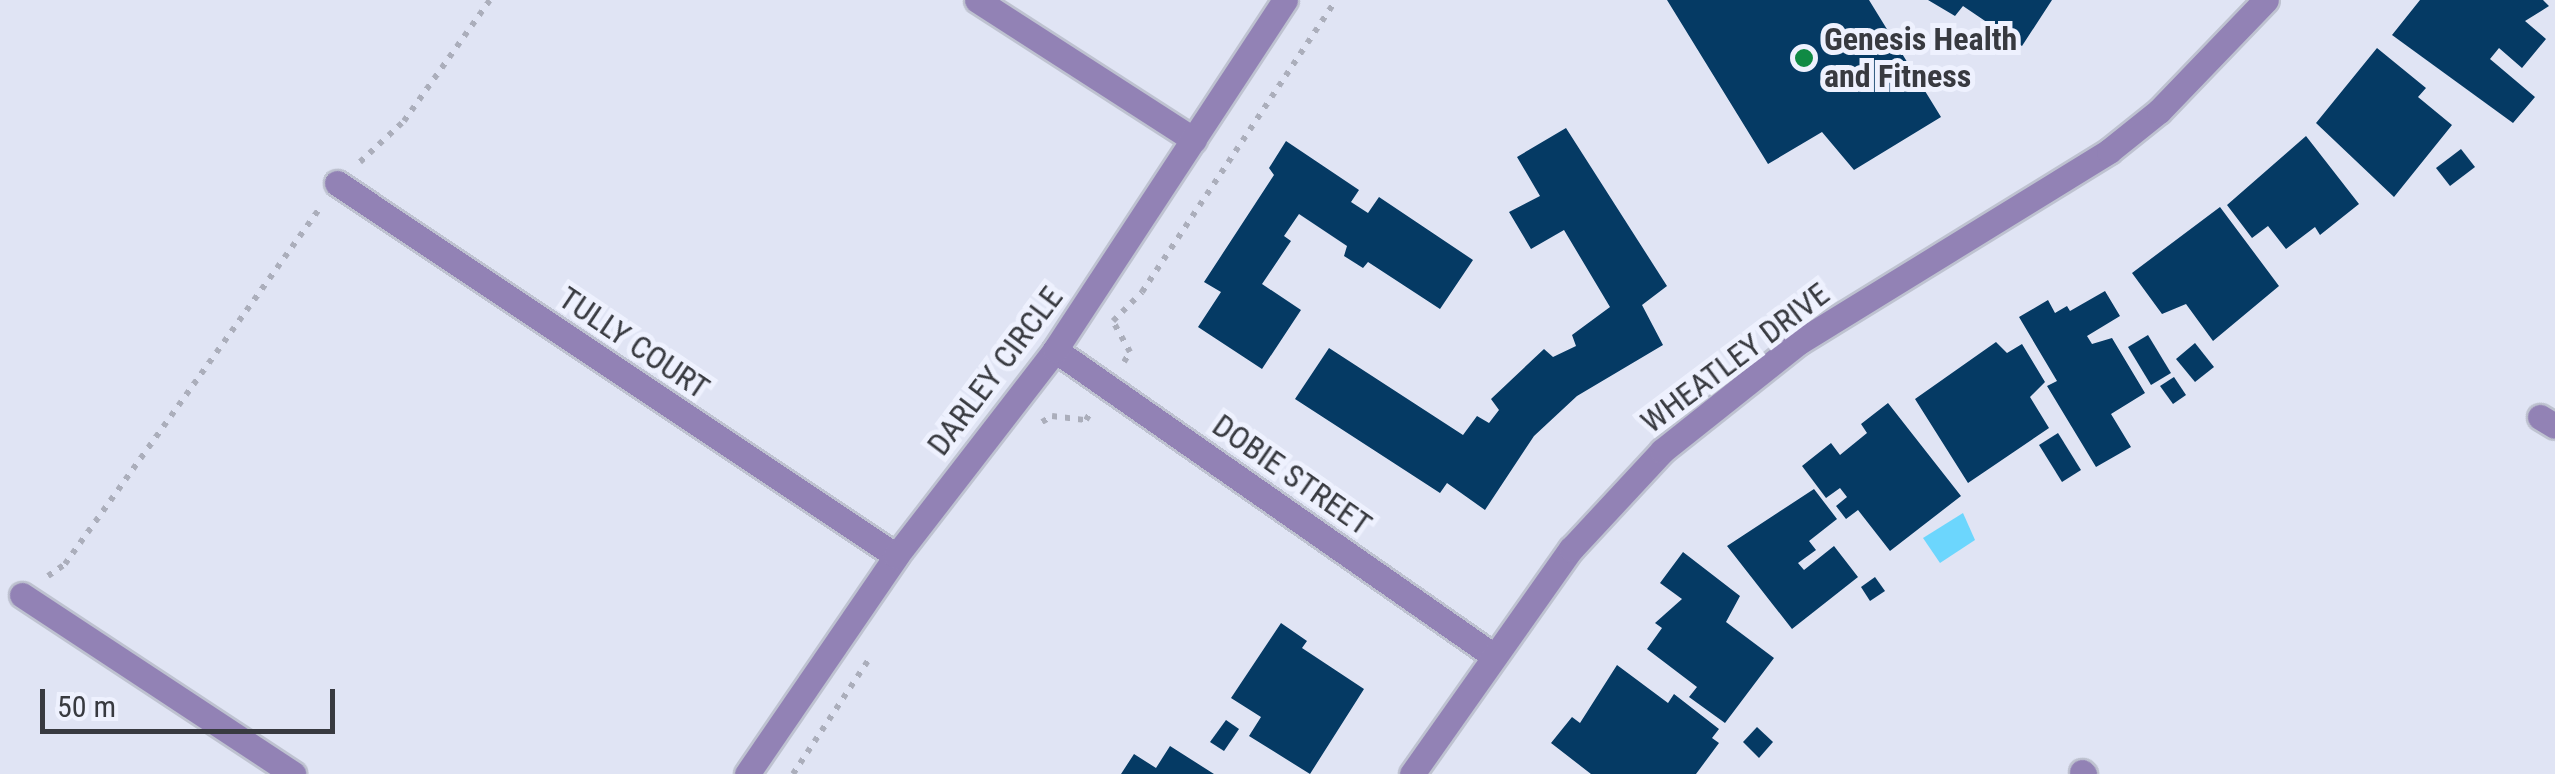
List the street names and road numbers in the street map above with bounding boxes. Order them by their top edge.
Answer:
street label: WHEATLEY DRIVE [1633,275,1837,441]
street label: TULLY COURT [551,279,717,407]
street label: DARLEY CIRCLE [919,279,1071,463]
street label: DOBIE STREET [1205,406,1379,544]

